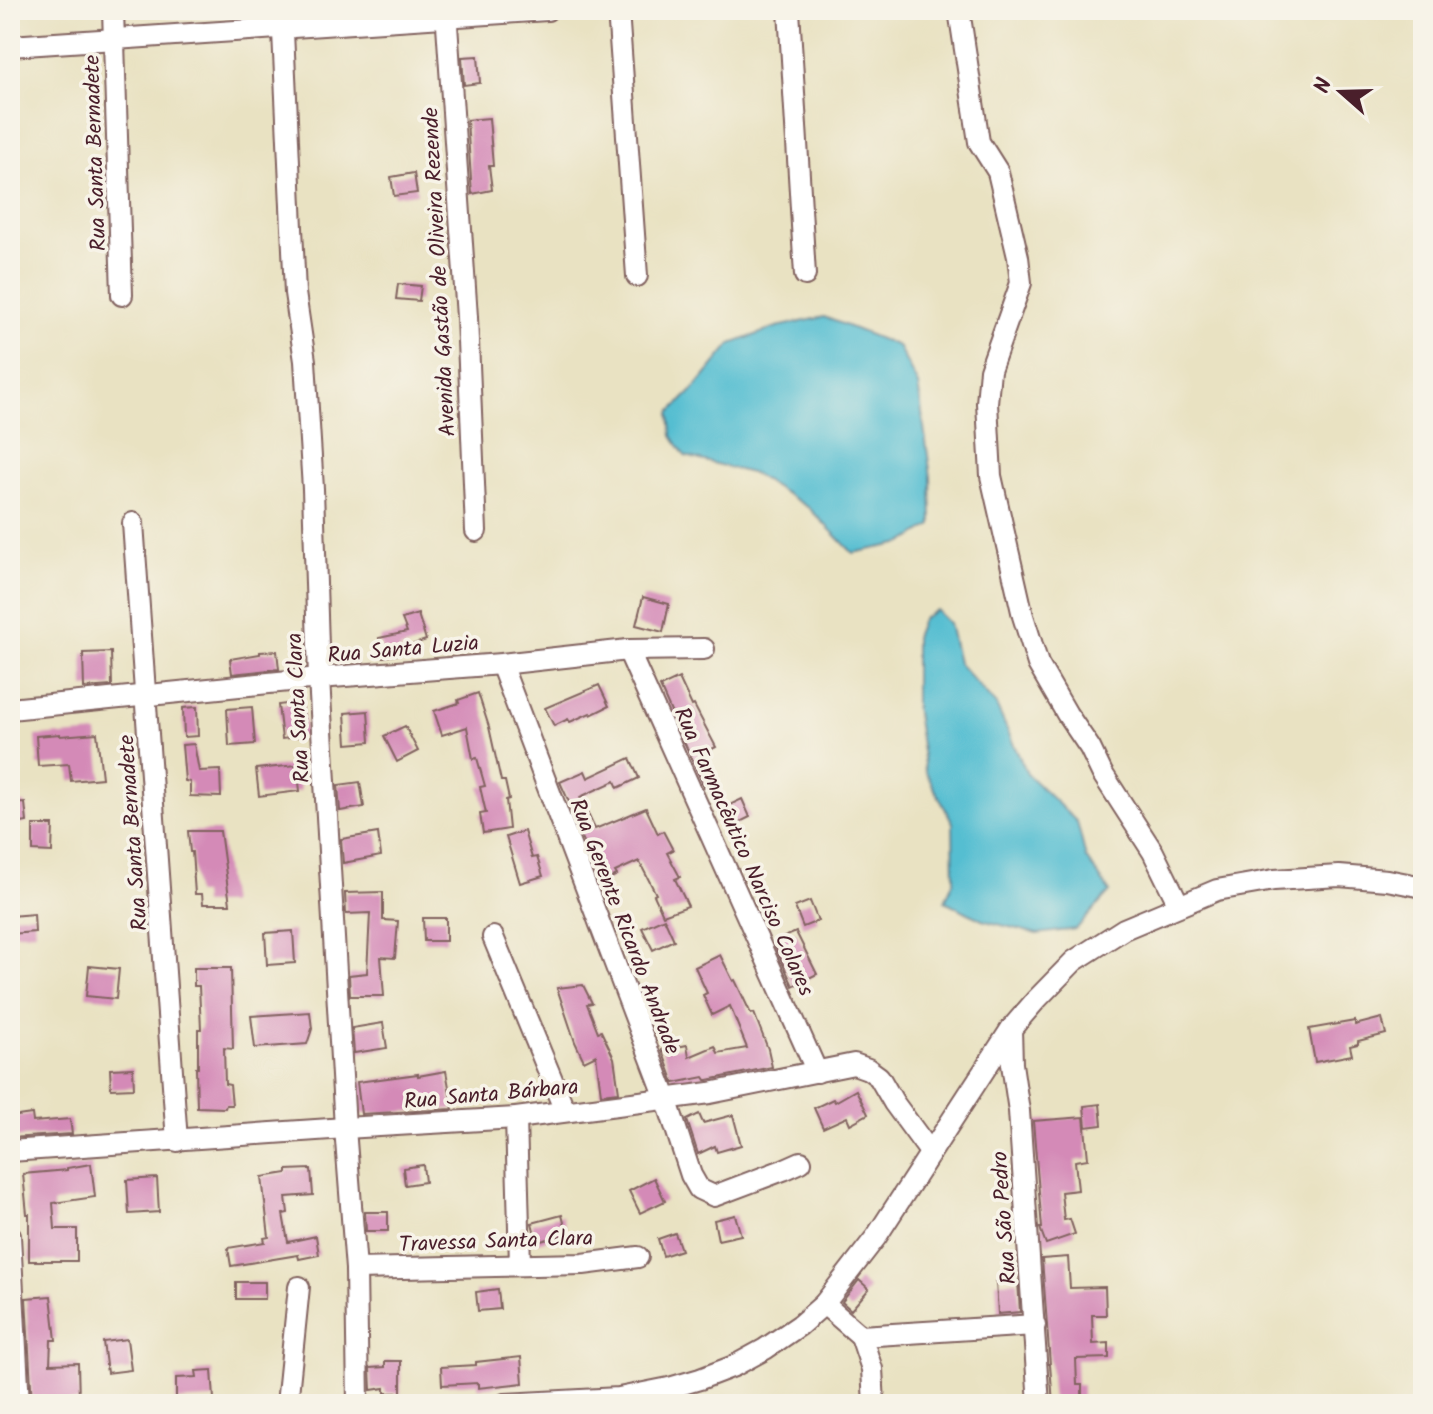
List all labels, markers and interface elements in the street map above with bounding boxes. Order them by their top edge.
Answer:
north arrow [1301,52,1381,132]
street label: Rua Santa Bernadete [76,54,117,252]
text: N [1306,73,1343,99]
street label: Avenida Gastão de Oliveira Rezende [414,106,467,438]
street label: Rua Santa Luzia [326,626,480,675]
street label: Rua Santa Clara [278,632,321,784]
street label: Rua Farmacêutico Narciso Colares [663,702,823,1003]
street label: Rua Santa Bernadete [110,734,159,932]
street label: Rua Gerente Ricardo Andrade [559,794,689,1060]
street label: Rua Santa Bárbara [402,1070,580,1121]
street label: Rua São Pedro [983,1150,1028,1286]
street label: Travessa Santa Clara [398,1222,594,1263]

